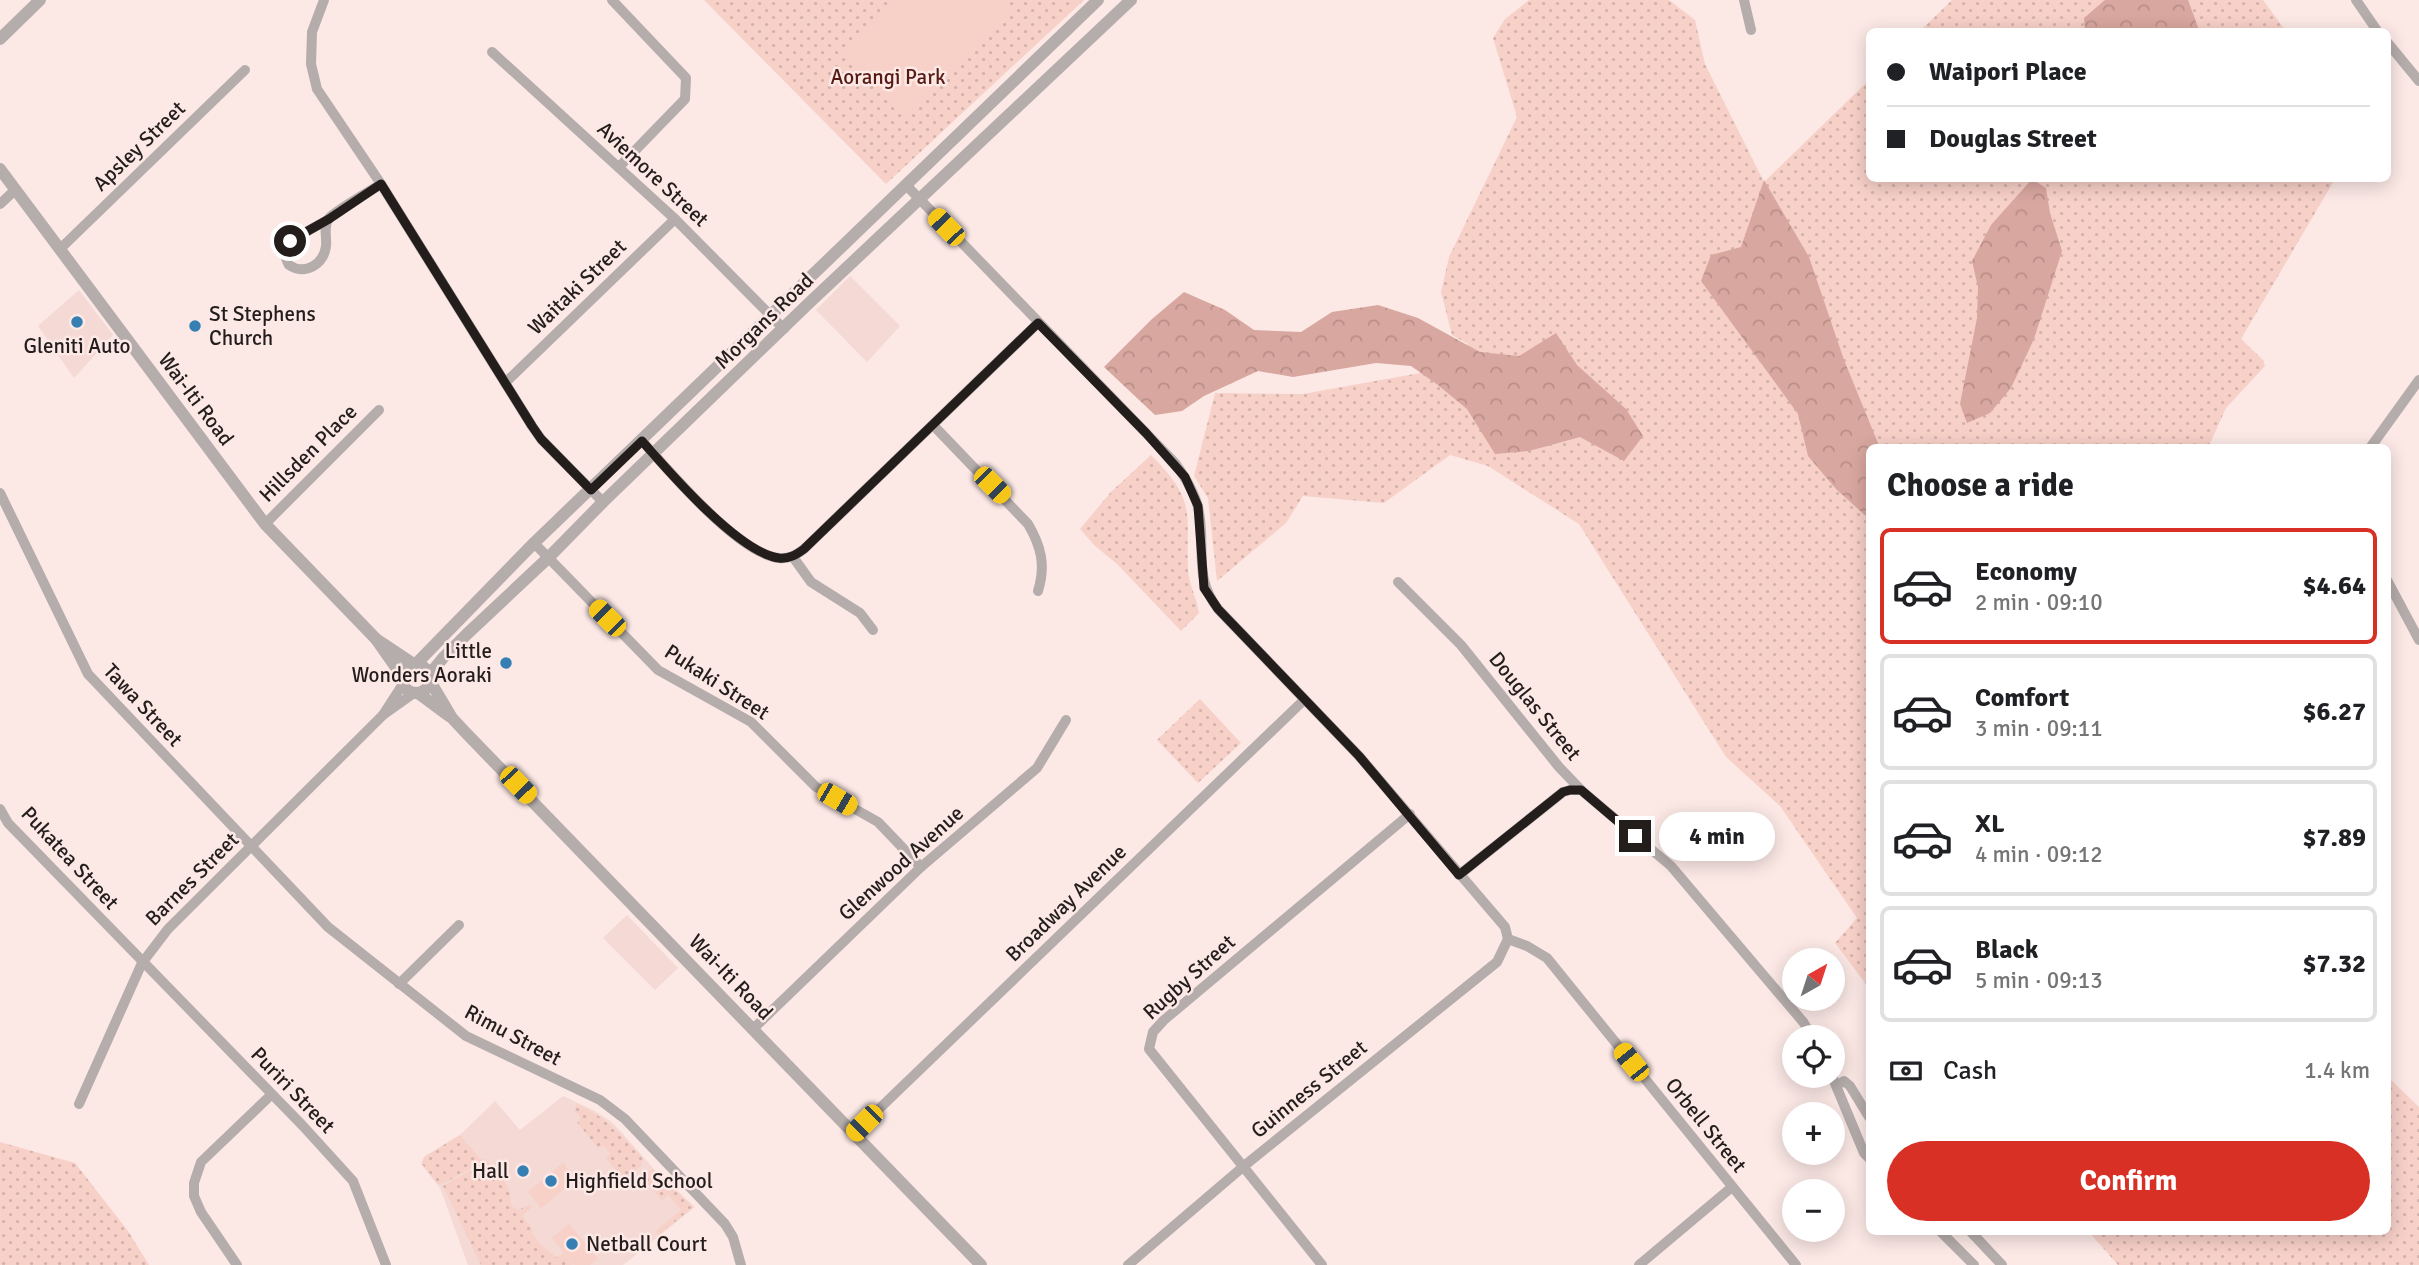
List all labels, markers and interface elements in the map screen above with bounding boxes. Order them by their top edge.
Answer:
text: Waipori Place [1929,56,2087,88]
park label: Aorangi Park [831,64,946,90]
street label: Apsley Street [87,95,191,197]
street label: Aviemore Street [592,116,714,232]
text: Douglas Street [1929,123,2097,155]
car [924,205,969,249]
route start [274,225,306,257]
street label: Waitaki Street [522,234,632,340]
street label: Morgans Road [709,267,819,375]
place label: St Stephens Church [209,301,316,351]
marker: Gleniti Auto [69,314,85,330]
marker: St Stephens Church [187,318,203,334]
place label: Gleniti Auto [23,333,131,359]
street label: Wai-Iti Road [153,347,239,451]
street label: Hillsden Place [254,399,362,507]
car [970,463,1015,507]
text: Choose a ride [1887,466,2074,505]
icon: car [1891,555,1954,618]
text: Economy [1975,556,2077,588]
text: $4.64 [2302,570,2366,602]
text: 2 min · 09:10 [1975,588,2103,617]
car [585,596,630,640]
place label: Little Wonders Aoraki [352,638,492,688]
street label: Pukaki Street [660,638,774,726]
street label: Douglas Street [1483,646,1587,766]
marker: Little Wonders Aoraki [498,655,514,671]
street label: Tawa Street [98,658,188,752]
icon: car [1891,681,1954,744]
text: Comfort [1975,682,2069,714]
text: $6.27 [2302,696,2366,728]
text: 3 min · 09:11 [1975,714,2103,743]
car [496,763,541,807]
car [814,779,861,819]
street label: Glenwood Avenue [833,800,969,926]
street label: Pukatea Street [16,801,124,915]
icon: car [1891,807,1954,870]
text: XL [1975,808,2005,840]
callout: 4 min [1660,812,1775,860]
route end [1619,820,1651,852]
text: 4 min [1689,822,1745,851]
text: $7.89 [2302,822,2366,854]
street label: Barnes Street [140,827,244,931]
street label: Broadway Avenue [1000,839,1132,967]
text: 4 min · 09:12 [1975,840,2103,869]
street label: Wai-Iti Road [684,928,778,1026]
street label: Rugby Street [1138,929,1240,1025]
icon: car [1891,933,1954,996]
text: Black [1975,934,2038,966]
north arrow [1782,948,1844,1012]
map controls [1782,948,1845,1242]
text: $7.32 [2302,948,2366,980]
text: 5 min · 09:13 [1975,966,2103,995]
street label: Rimu Street [460,999,566,1071]
button: locate [1782,1025,1845,1088]
street label: Guinness Street [1246,1034,1372,1144]
car [1610,1039,1653,1085]
street label: Puriri Street [245,1041,341,1139]
icon: cash [1887,1052,1925,1090]
text: Cash [1943,1055,1997,1087]
text: 1.4 km [2304,1056,2370,1085]
street label: Orbell Street [1660,1072,1752,1178]
car [842,1101,887,1145]
button: + [1782,1102,1845,1165]
button: Confirm [1887,1141,2370,1221]
place label: Hall [472,1158,509,1184]
marker: Hall [515,1163,531,1179]
place label: Highfield School [565,1168,713,1194]
marker: Highfield School [543,1173,559,1189]
button: − [1782,1179,1845,1242]
place label: Netball Court [586,1231,707,1257]
marker: Netball Court [564,1236,580,1252]

